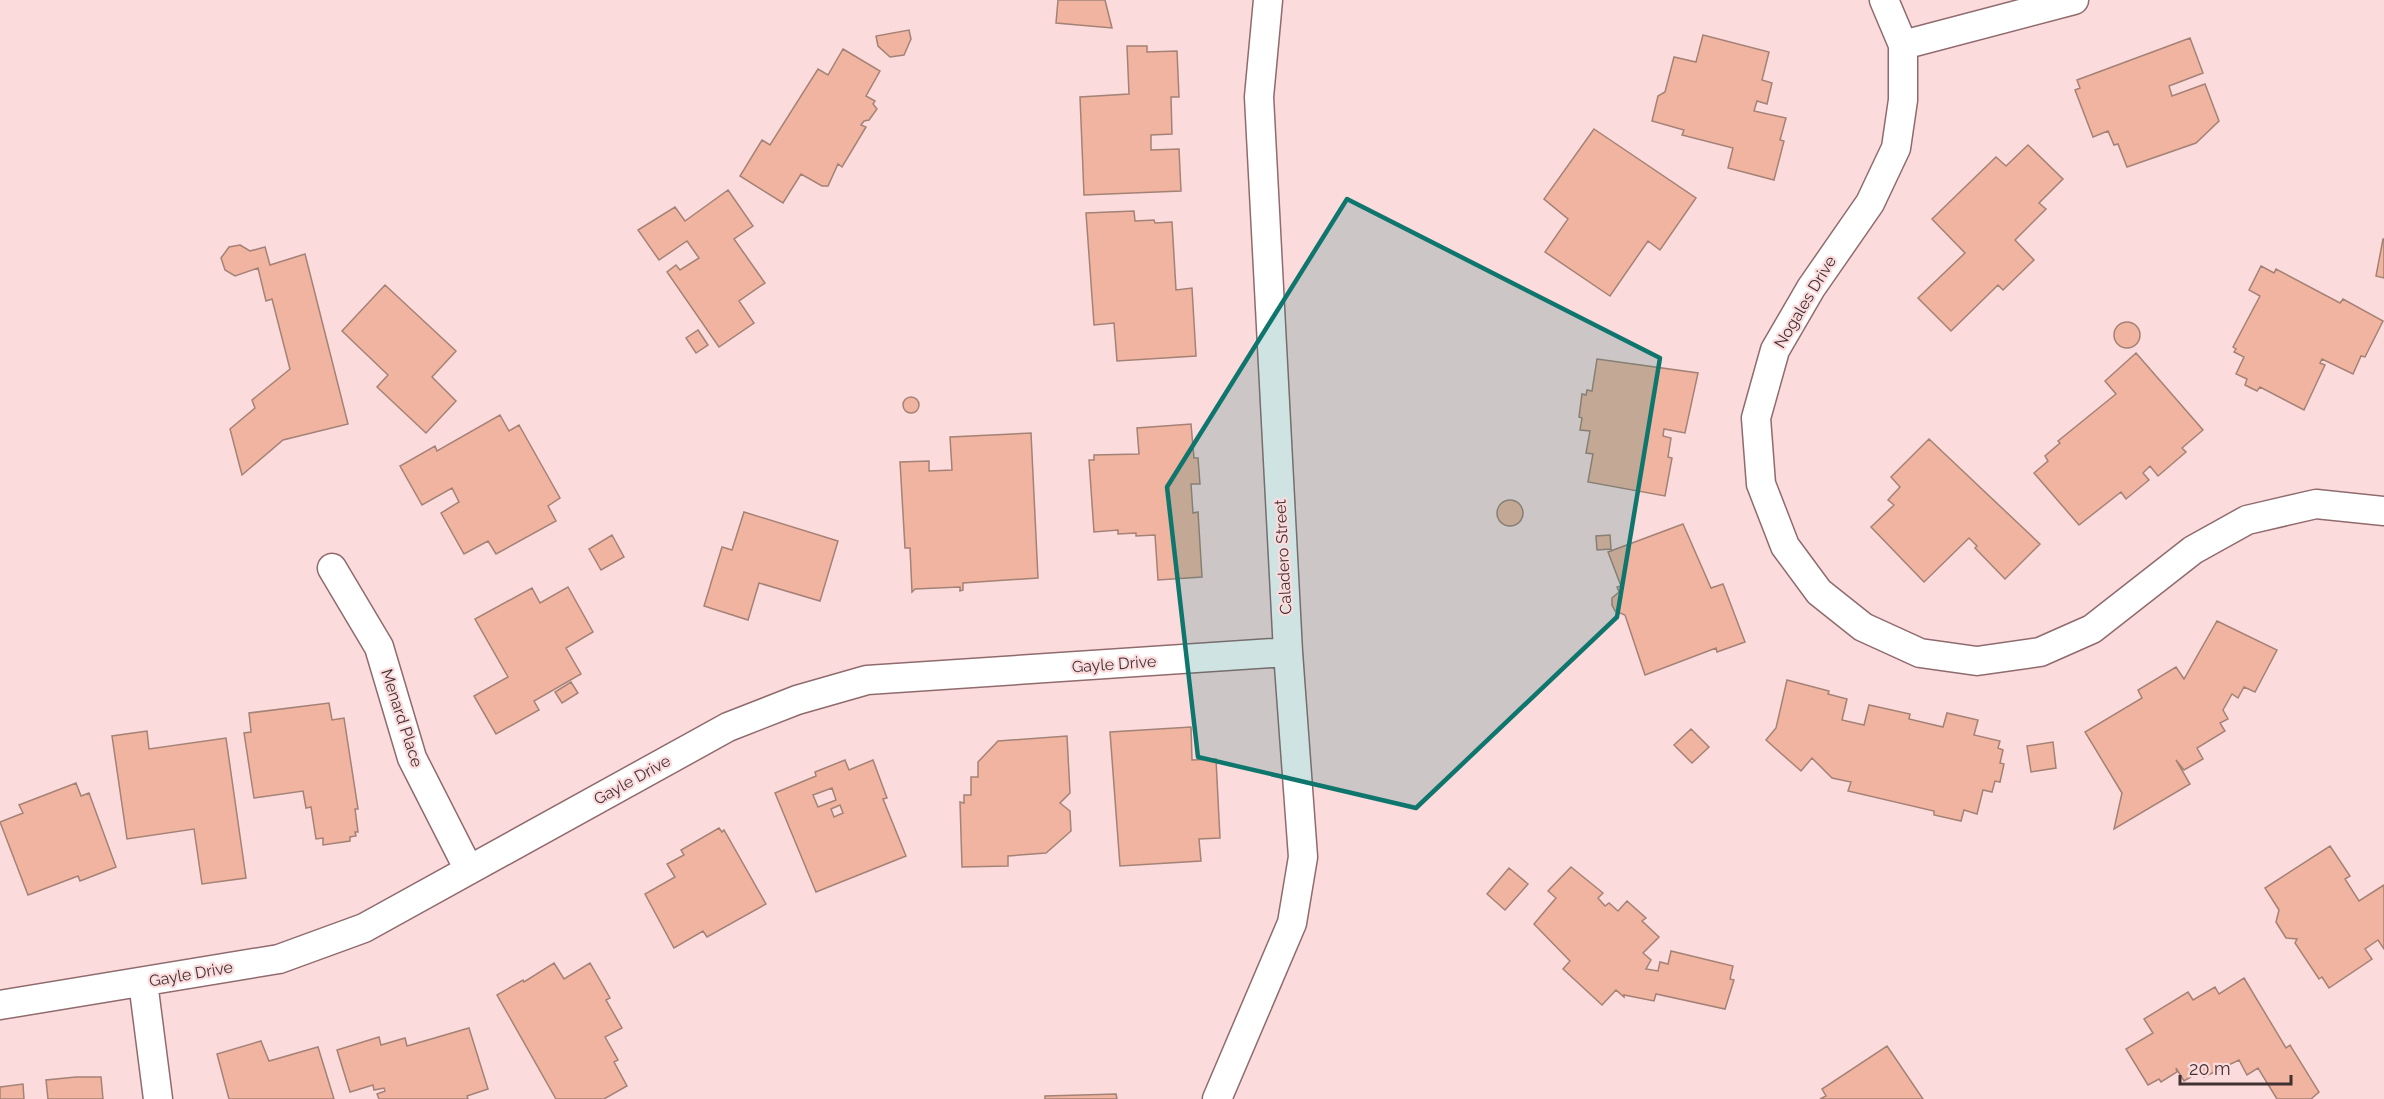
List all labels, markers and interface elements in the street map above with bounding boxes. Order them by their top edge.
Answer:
street label: Nogales Drive [1770,253,1840,351]
street label: Caladero Street [1270,498,1296,615]
street label: Gayle Drive [1071,652,1157,676]
street label: Menard Place [377,667,427,769]
street label: Gayle Drive [590,751,674,809]
street label: Gayle Drive [148,957,234,991]
scale bar [2180,1048,2291,1086]
text: 20 m [2189,1058,2231,1079]

